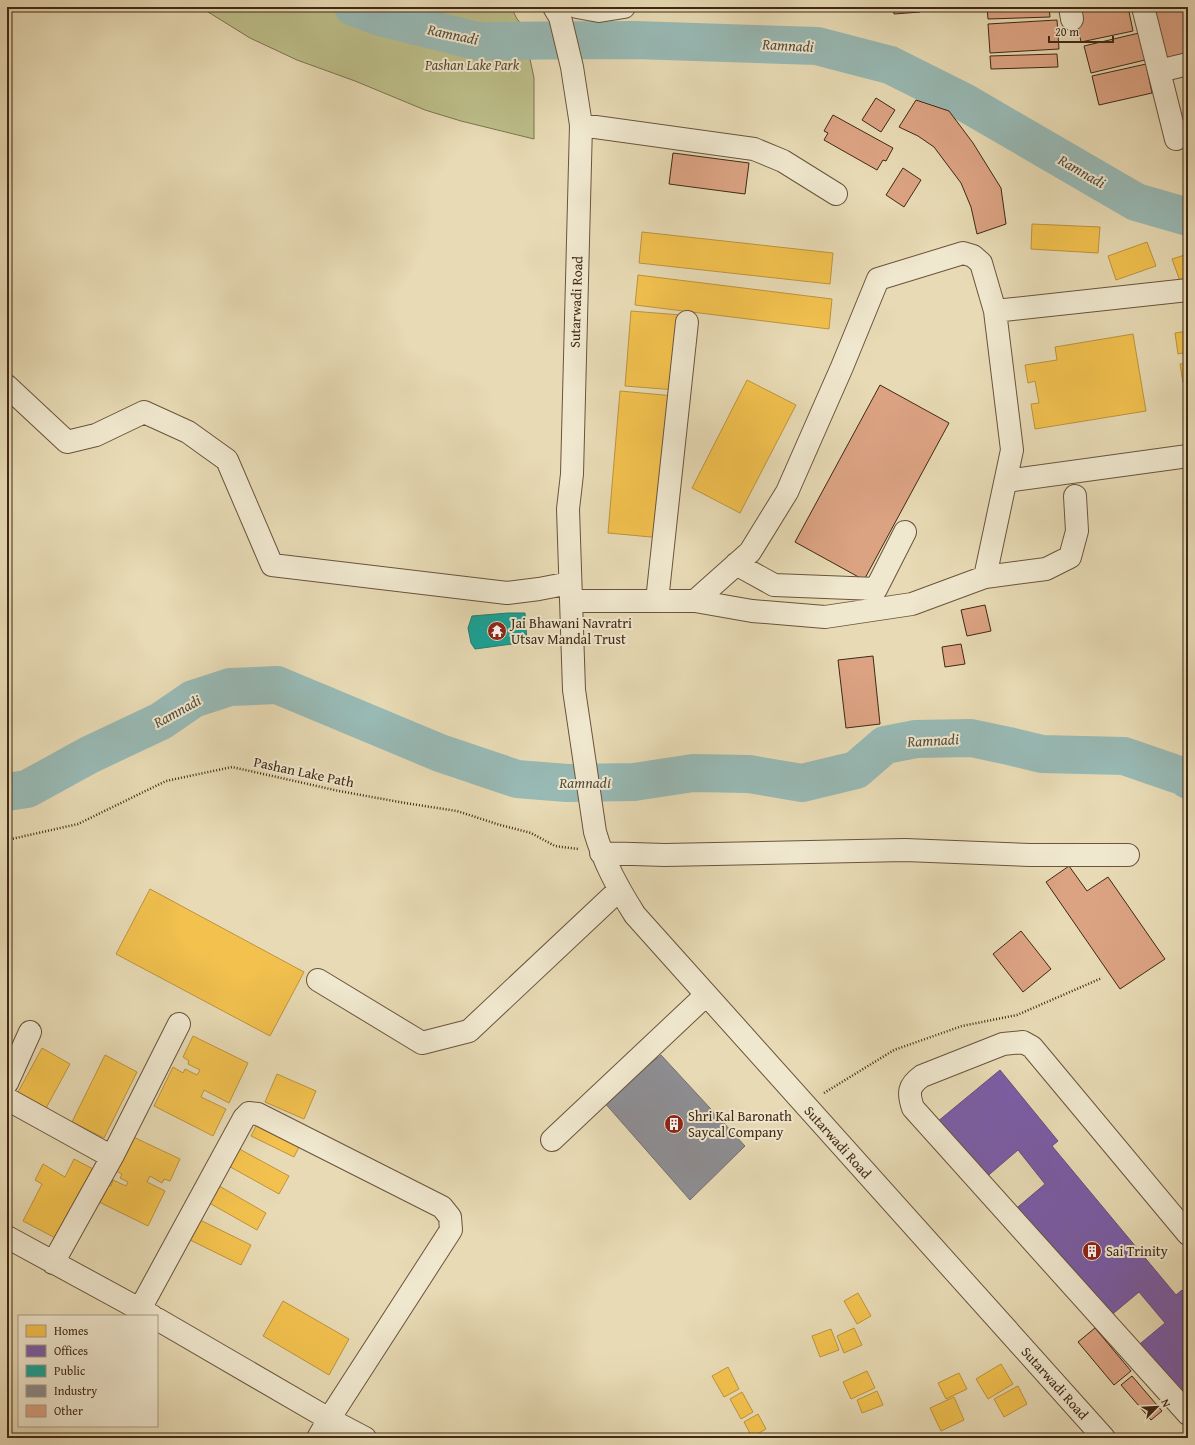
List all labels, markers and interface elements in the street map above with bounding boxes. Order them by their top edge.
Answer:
water label: Ramnadi [425,18,481,50]
scale bar [1049,18,1113,44]
text: 20 m [1055,23,1079,40]
water label: Ramnadi [761,33,814,57]
park label: Pashan Lake Park [424,55,520,75]
water label: Ramnadi [1054,149,1110,193]
street label: Sutarwadi Road [564,255,588,348]
place label: Jai Bhawani Navratri Utsav Mandal Trust [509,613,632,649]
temple icon: Jai Bhawani Navratri Utsav Mandal Trust [486,620,508,642]
water label: Ramnadi [148,689,205,733]
water label: Ramnadi [906,728,959,752]
street label: Pashan Lake Path [252,752,356,792]
water label: Ramnadi [558,772,611,793]
street label: Sutarwadi Road [800,1101,877,1183]
place label: Shri Kal Baronath Saycal Company [688,1106,792,1142]
building icon: Shri Kal Baronath Saycal Company [663,1113,685,1135]
building icon: Sai Trinity [1081,1240,1103,1262]
place label: Sai Trinity [1106,1241,1168,1261]
legend [18,1315,158,1427]
text: Homes [54,1322,89,1339]
text: Offices [54,1342,88,1359]
street label: Sutarwadi Road [1017,1342,1094,1424]
text: Public [54,1362,86,1379]
text: Industry [54,1382,97,1399]
north arrow [1137,1387,1177,1427]
text: N [1157,1396,1175,1410]
text: Other [54,1402,83,1419]

